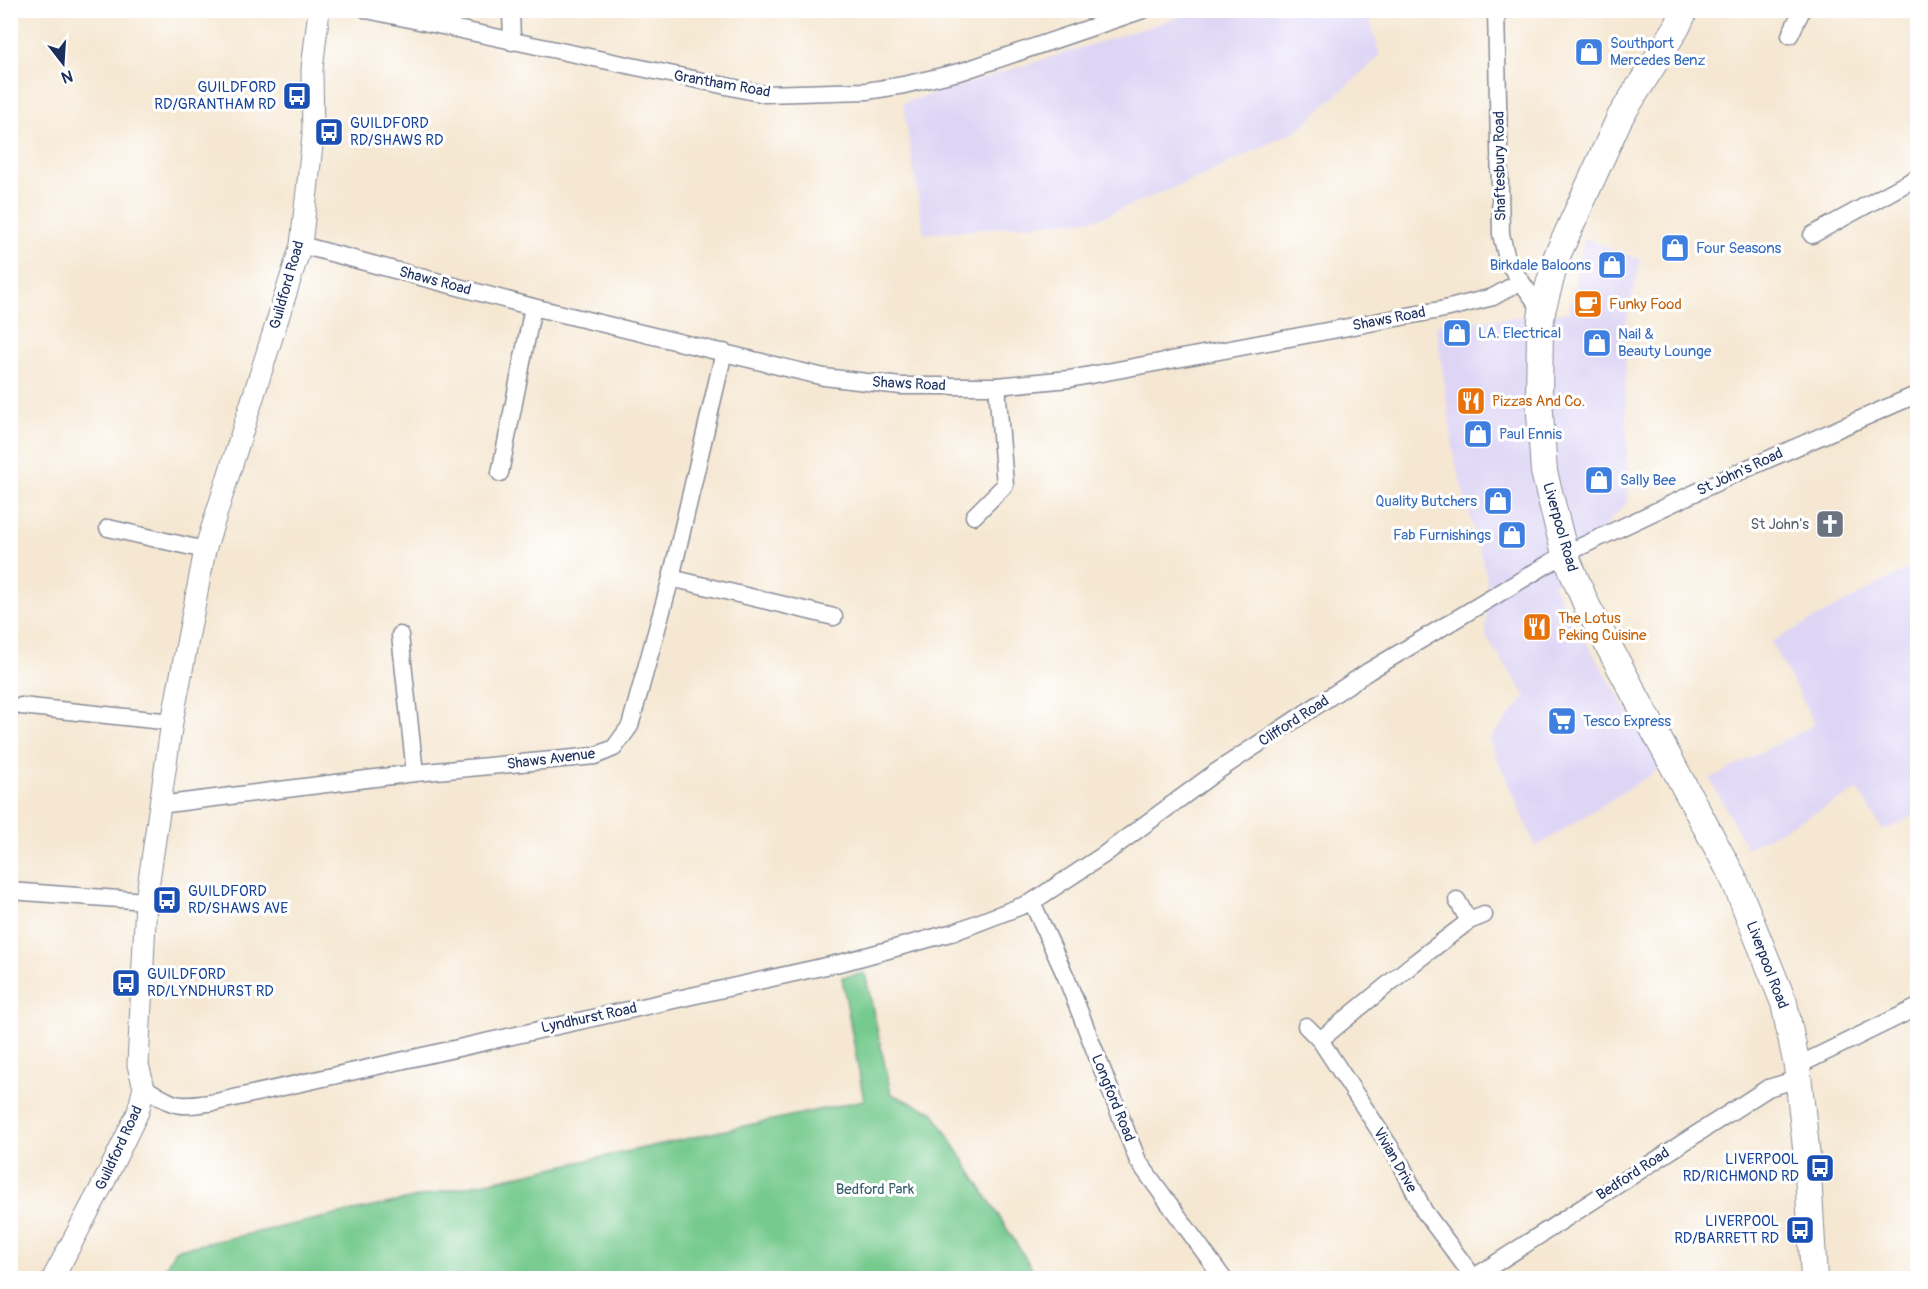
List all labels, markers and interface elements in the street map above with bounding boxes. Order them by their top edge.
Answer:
north arrow [33,33,93,93]
place label: Southport Mercedes Benz [1610,34,1705,70]
shop icon: Southport Mercedes Benz [1573,36,1605,68]
text: N [59,65,75,88]
street label: Grantham Road [672,66,772,102]
place label: GUILDFORD RD/GRANTHAM RD [154,78,276,114]
bus stop icon: GUILDFORD RD/GRANTHAM RD [281,80,313,112]
street label: Shaftesbury Road [1490,111,1510,221]
place label: GUILDFORD RD/SHAWS RD [350,114,443,150]
bus stop icon: GUILDFORD RD/SHAWS RD [313,116,345,148]
shop icon: Four Seasons [1659,232,1691,264]
street label: Guildford Road [265,239,309,331]
place label: Four Seasons [1696,239,1781,258]
shop icon: Birkdale Baloons [1596,249,1628,281]
place label: Birkdale Baloons [1490,256,1591,275]
street label: Shaws Road [397,262,473,300]
cafe icon: Funky Food [1572,288,1604,320]
place label: Funky Food [1609,295,1682,314]
street label: Shaws Road [1351,303,1427,335]
shop icon: LA. Electrical [1441,317,1473,349]
place label: LA. Electrical [1478,324,1561,343]
place label: Nail & Beauty Lounge [1618,325,1712,361]
shop icon: Nail & Beauty Lounge [1581,327,1613,359]
street label: Shaws Road [872,373,946,395]
restaurant icon: Pizzas And Co. [1455,385,1487,417]
place label: Pizzas And Co. [1492,392,1585,411]
shop icon: Paul Ennis [1462,418,1494,450]
place label: Paul Ennis [1499,425,1562,444]
street label: St John's Road [1694,444,1786,500]
shop icon: Sally Bee [1583,464,1615,496]
place label: Sally Bee [1620,471,1676,490]
street label: Liverpool Road [1538,480,1582,574]
shop icon: Quality Butchers [1482,485,1514,517]
place label: Quality Butchers [1375,492,1477,511]
church icon: St John's [1814,508,1846,540]
place label: St John's [1751,515,1809,534]
shop icon: Fab Furnishings [1496,519,1528,551]
place label: Fab Furnishings [1393,526,1491,545]
place label: The Lotus Peking Cuisine [1558,609,1647,645]
restaurant icon: The Lotus Peking Cuisine [1521,611,1553,643]
street label: Clifford Road [1255,691,1333,751]
supermarket icon: Tesco Express [1546,705,1578,737]
place label: Tesco Express [1583,712,1671,731]
street label: Shaws Avenue [506,744,597,774]
place label: GUILDFORD RD/SHAWS AVE [188,882,288,918]
bus stop icon: GUILDFORD RD/SHAWS AVE [151,884,183,916]
street label: Liverpool Road [1742,919,1792,1011]
place label: GUILDFORD RD/LYNDHURST RD [147,965,274,1001]
bus stop icon: GUILDFORD RD/LYNDHURST RD [110,967,142,999]
street label: Lyndhurst Road [539,999,639,1037]
street label: Longford Road [1087,1052,1139,1144]
street label: Guildford Road [91,1103,147,1193]
street label: Vivian Drive [1369,1124,1421,1196]
street label: Bedford Road [1593,1143,1673,1205]
place label: LIVERPOOL RD/RICHMOND RD [1683,1150,1799,1186]
bus stop icon: LIVERPOOL RD/RICHMOND RD [1804,1152,1836,1184]
park label: Bedford Park [836,1180,915,1199]
place label: LIVERPOOL RD/BARRETT RD [1674,1212,1779,1248]
bus stop icon: LIVERPOOL RD/BARRETT RD [1784,1214,1816,1246]

